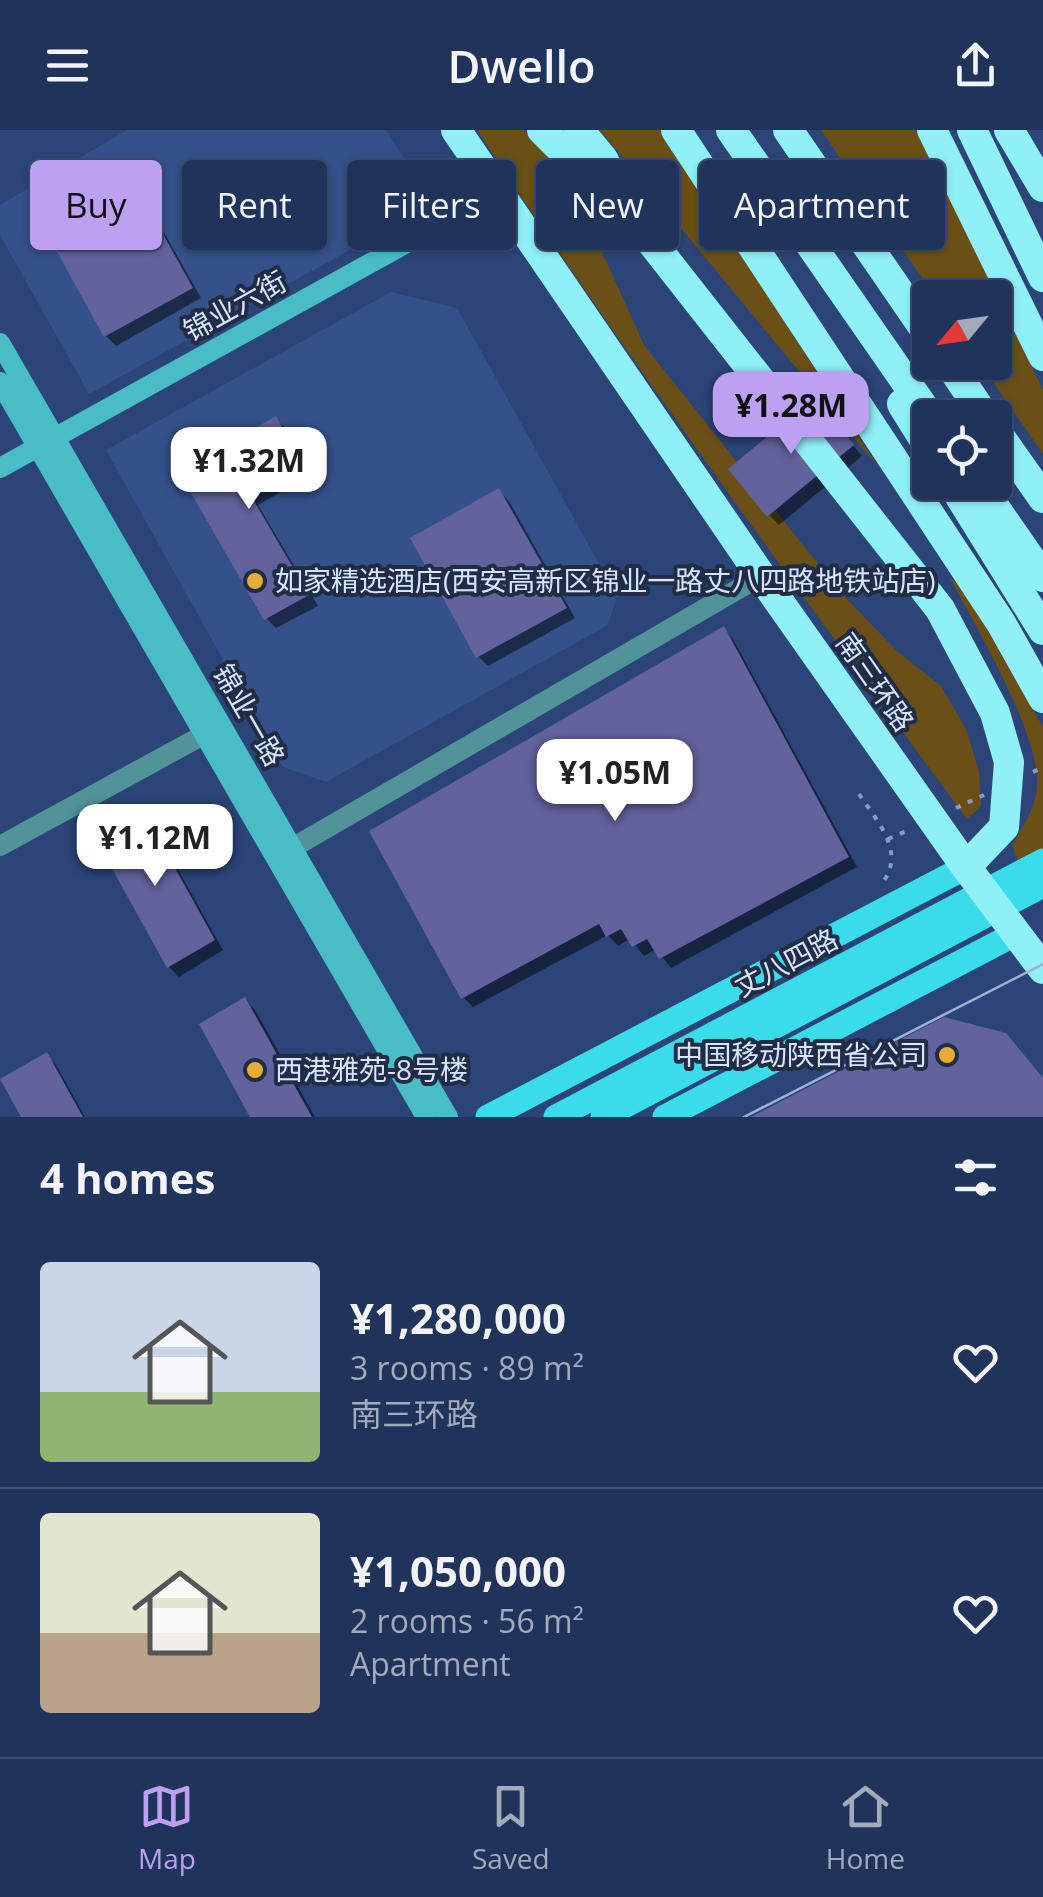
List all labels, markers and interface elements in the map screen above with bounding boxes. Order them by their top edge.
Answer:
text: Dwello [447,35,596,96]
icon: menu [40,38,95,93]
icon: share [948,38,1003,93]
chip: Buy [30,160,162,250]
chip: Rent [182,160,327,250]
chip: Filters [347,160,516,250]
chip: New [536,160,679,250]
chip: Apartment [699,160,945,250]
street label: 锦业六街 [176,261,293,349]
north arrow [912,280,1012,380]
map controls [912,280,1012,500]
pin: ¥1.28M [710,372,872,457]
text: ¥1.28M [735,383,847,426]
button: locate [912,400,1012,500]
pin: ¥1.32M [168,427,330,512]
text: ¥1.32M [193,438,305,481]
place label: 如家精选酒店(西安高新区锦业一路丈八四路地铁站店) [275,561,936,599]
marker: 如家精选酒店(西安高新区锦业一路丈八四路地铁站店) [244,570,266,592]
street label: 南三环路 [828,625,924,738]
street label: 锦业一路 [205,656,294,773]
pin: ¥1.05M [534,739,696,824]
text: ¥1.05M [559,750,671,793]
pin: ¥1.12M [74,804,236,889]
text: ¥1.12M [99,815,211,858]
street label: 丈八四路 [727,919,844,1005]
place label: 中国移动陕西省公司 [675,1035,927,1073]
marker: 中国移动陕西省公司 [936,1044,958,1066]
place label: 西港雅苑-8号楼 [275,1050,468,1088]
marker: 西港雅苑-8号楼 [244,1059,266,1081]
text: 4 homes [40,1149,215,1206]
icon: filters [948,1150,1003,1205]
text: ¥1,280,000 [350,1289,566,1346]
icon: home [120,1302,240,1422]
icon: heart [948,1335,1003,1390]
text: 3 rooms · 89 m² [350,1346,584,1389]
text: 南三环路 [350,1392,478,1435]
text: ¥1,050,000 [350,1542,566,1599]
icon: home [120,1553,240,1673]
icon: heart [948,1586,1003,1641]
text: 2 rooms · 56 m² [350,1599,584,1642]
text: Apartment [350,1642,511,1685]
tab: Map [138,1779,196,1877]
tab: Saved [472,1779,550,1877]
tab: Home [826,1779,905,1877]

